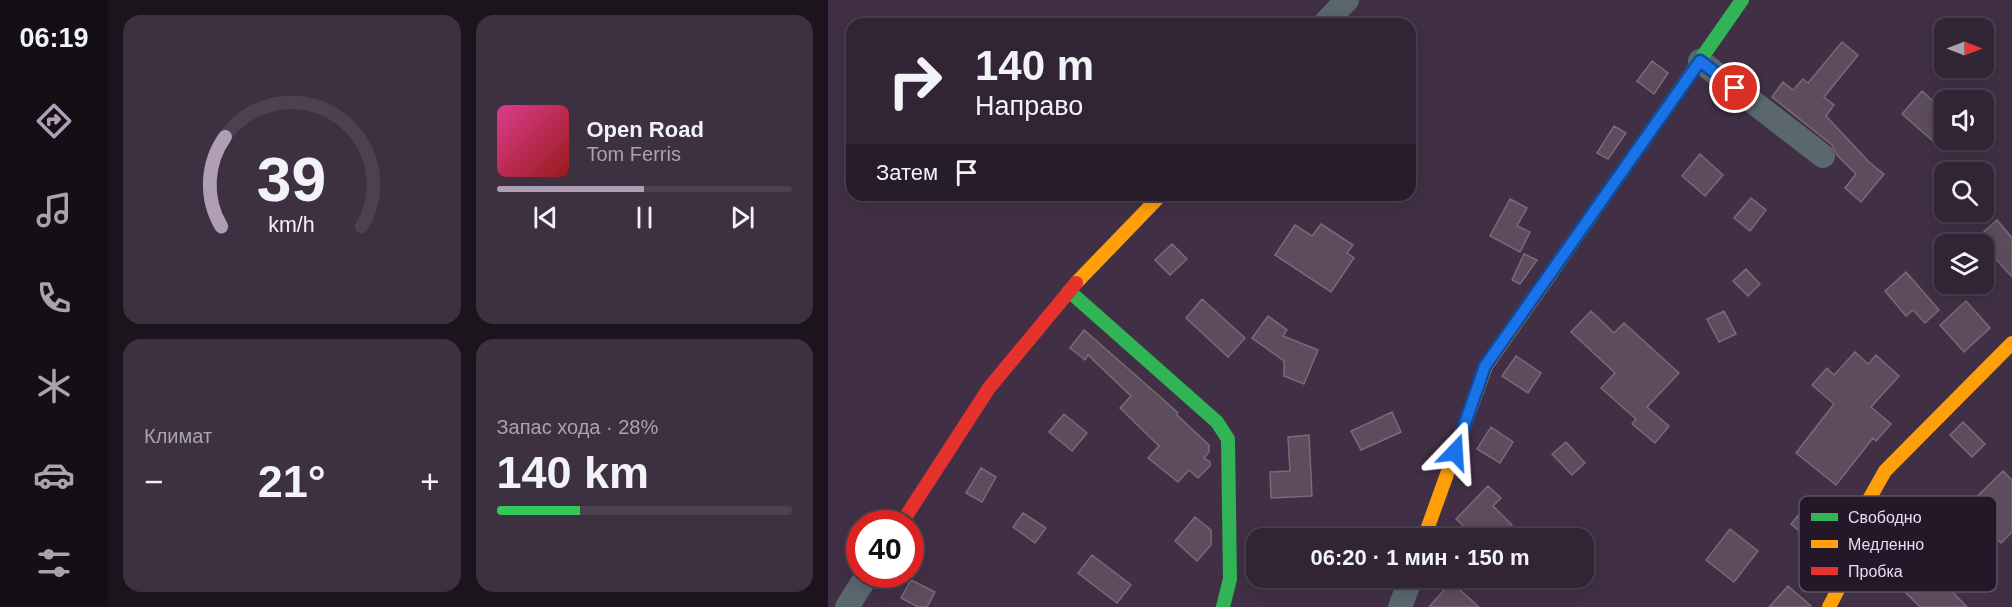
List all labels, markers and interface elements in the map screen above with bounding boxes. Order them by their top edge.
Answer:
north arrow [1934,18,1994,78]
map controls [1934,18,1994,294]
text: 06:19 [19,23,89,53]
icon: right [876,42,954,120]
text: 140 m [975,42,1094,89]
pin [1709,62,1760,113]
icon: arrive [1718,71,1751,104]
button: sound [1934,90,1994,150]
text: Направо [975,91,1083,121]
icon: directions [33,100,75,142]
text: Open Road [587,117,704,142]
text: Tom Ferris [587,143,681,165]
text: 39 [257,145,326,214]
icon: arrive [950,156,983,189]
text: Затем [876,160,938,185]
button: search [1934,162,1994,222]
icon: music [33,189,75,231]
icon: previous [529,201,562,234]
icon: pause [628,201,661,234]
icon: next [726,201,759,234]
text: km/h [269,213,315,237]
button: layers [1934,234,1994,294]
icon: phone [33,277,75,319]
icon: climate [33,365,75,407]
text: Запас хода · 28% [497,416,658,438]
position arrow [1423,420,1487,484]
text: Климат [144,425,212,447]
text: 140 km [497,447,649,498]
icon: car [33,454,75,496]
text: 21° [258,456,326,507]
text: − [144,463,163,500]
text: + [420,463,440,500]
legend [1799,496,1997,592]
text: Свободно [1848,509,1922,526]
speed limit sign: 40 [846,510,924,588]
text: Медленно [1848,536,1924,553]
icon: filters [33,542,75,584]
text: 06:20 · 1 мин · 150 m [1310,545,1530,570]
text: Пробка [1848,563,1903,580]

